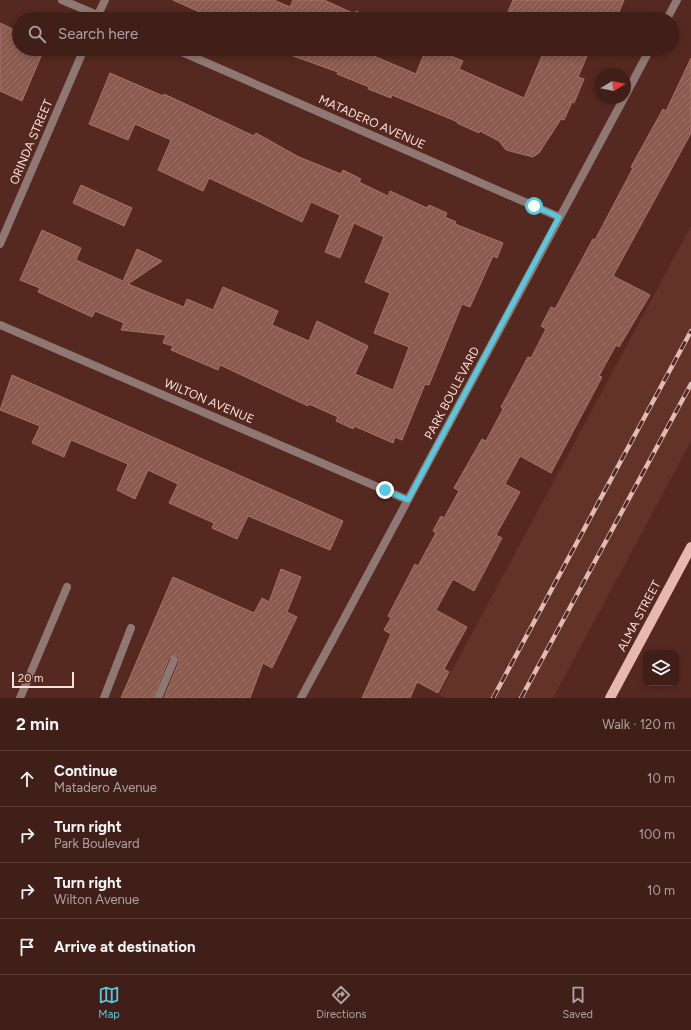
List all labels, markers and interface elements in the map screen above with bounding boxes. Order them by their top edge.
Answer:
search box [12,12,679,56]
icon: search [26,23,48,45]
text: Search here [58,25,138,43]
north arrow [595,68,631,104]
street label: MATADERO AVENUE [317,92,427,152]
street label: ORINDA STREET [7,97,55,187]
route start [525,197,543,215]
street label: PARK BOULEVARD [422,344,482,442]
street label: WILTON AVENUE [162,376,256,426]
route end [376,481,394,499]
street label: ALMA STREET [615,578,664,654]
map controls [643,650,679,686]
button: layers [643,650,679,686]
scale bar [12,670,74,689]
text: 20 m [18,672,43,685]
text: 2 min [16,714,59,734]
text: Walk · 120 m [602,717,675,732]
text: Continue [54,762,117,780]
icon: ahead [16,768,38,790]
text: 10 m [647,771,675,786]
text: Matadero Avenue [54,780,157,795]
text: Turn right [54,818,122,836]
icon: right [16,824,38,846]
text: 100 m [639,827,675,842]
text: Park Boulevard [54,836,140,851]
text: Turn right [54,874,122,892]
icon: right [16,880,38,902]
text: 10 m [647,883,675,898]
text: Wilton Avenue [54,892,139,907]
icon: arrive [16,936,38,958]
text: Arrive at destination [54,938,195,956]
tab: Map [98,984,120,1021]
tab: Directions [316,984,366,1021]
tab: Saved [563,984,593,1021]

